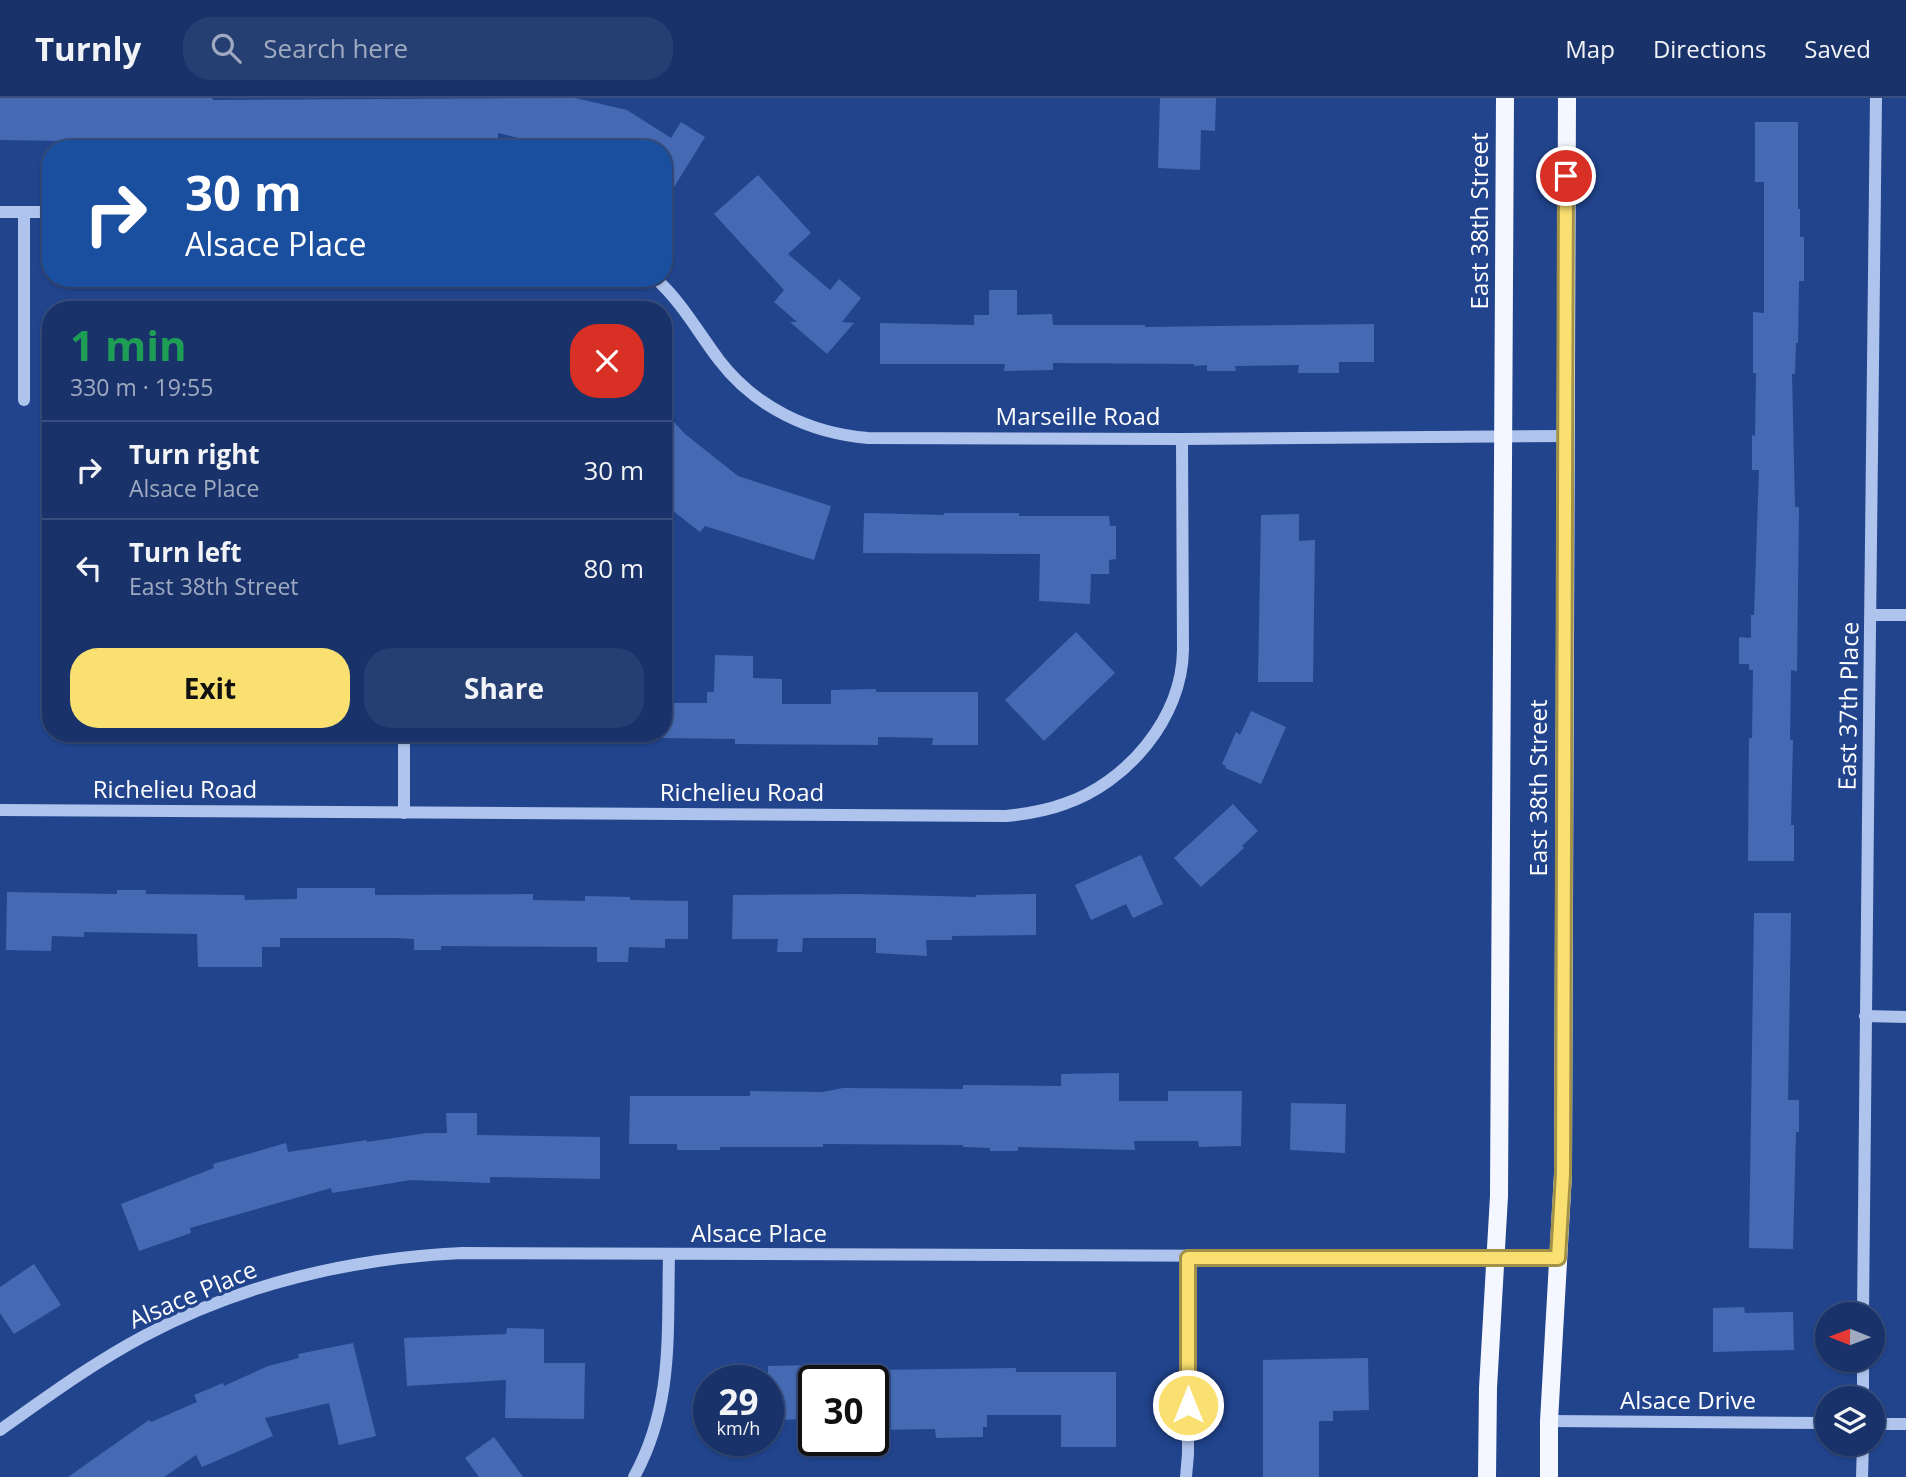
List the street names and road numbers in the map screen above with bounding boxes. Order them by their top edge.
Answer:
street label: East 38th Street [1462,133,1495,309]
street label: Marseille Road [996,399,1160,432]
street label: East 37th Place [1830,621,1865,791]
street label: East 38th Street [1521,700,1554,876]
street label: Richelieu Road [93,772,257,805]
street label: Richelieu Road [660,775,824,808]
street label: Alsace Place [691,1216,827,1249]
street label: Alsace Place [123,1252,261,1335]
street label: Alsace Drive [1620,1383,1756,1416]

